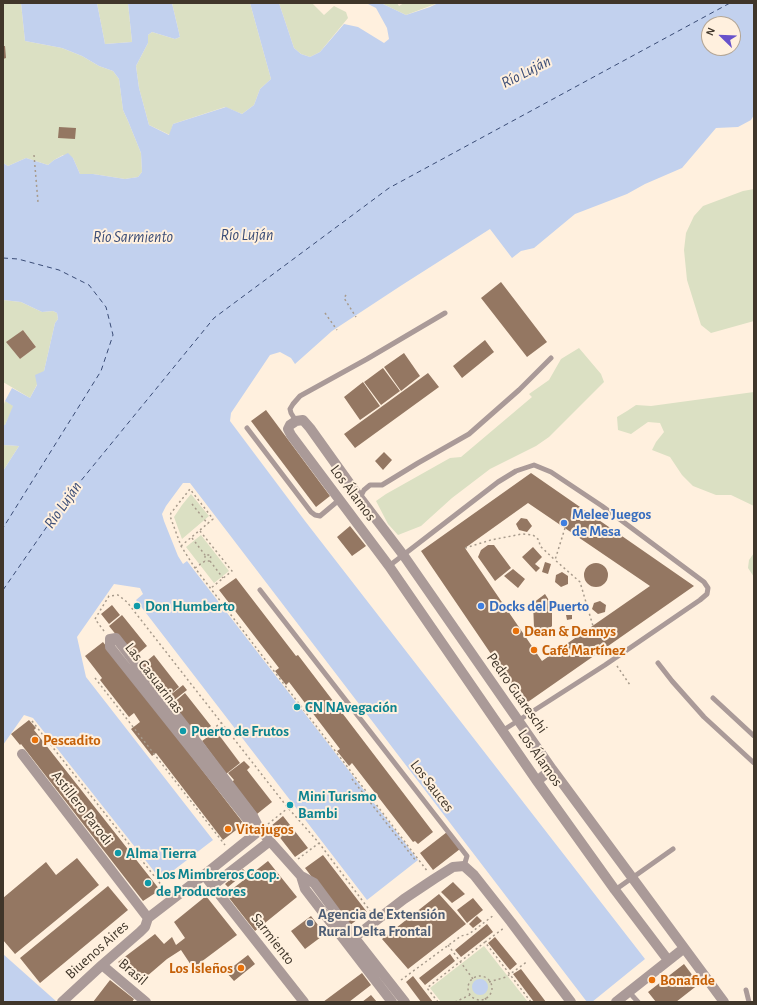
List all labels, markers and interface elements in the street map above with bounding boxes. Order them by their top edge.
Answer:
north arrow [701,16,741,56]
text: N [704,26,717,37]
water label: Río Luján [498,51,554,93]
water label: Río Luján [221,225,273,245]
water label: Río Sarmiento [93,227,173,247]
street label: Los Álamos [326,461,380,525]
water label: Río Luján [40,478,86,532]
place label: Melee Juegos de Mesa [572,505,651,540]
marker: Melee Juegos de Mesa [559,518,569,528]
place label: Don Humberto [145,597,235,615]
place label: Docks del Puerto [489,597,589,615]
marker: Don Humberto [132,601,142,611]
marker: Docks del Puerto [476,601,486,611]
place label: Dean & Dennys [524,622,616,640]
marker: Dean & Dennys [511,626,521,636]
street label: Las Casuarinas [121,639,187,717]
place label: Café Martínez [542,641,626,659]
marker: Café Martínez [529,645,539,655]
street label: Pedro Guareschi [483,649,551,737]
place label: CN NAvegación [305,698,397,716]
marker: CN NAvegación [292,702,302,712]
place label: Puerto de Frutos [191,722,289,740]
marker: Puerto de Frutos [178,726,188,736]
street label: Los Álamos [514,726,566,790]
place label: Pescadito [43,731,101,749]
marker: Pescadito [30,735,40,745]
street label: Los Sauces [406,756,458,816]
street label: Astillero Parodi [47,767,117,849]
place label: Mini Turismo Bambi [298,787,377,822]
marker: Mini Turismo Bambi [285,800,295,810]
place label: Vitajugos [236,820,294,838]
marker: Vitajugos [223,824,233,834]
place label: Alma Tierra [126,844,197,862]
marker: Alma Tierra [113,848,123,858]
place label: Los Mimbreros Coop. de Productores [156,865,280,900]
marker: Los Mimbreros Coop. de Productores [143,878,153,888]
place label: Agencia de Extensión Rural Delta Frontal [318,905,445,940]
street label: Sarmiento [247,910,299,968]
street label: Biuenos Aires [62,917,132,983]
marker: Agencia de Extensión Rural Delta Frontal [305,918,315,928]
street label: Brasil [115,955,151,989]
place label: Los Isleños [169,959,233,977]
marker: Los Isleños [236,963,246,973]
place label: Bonafide [660,971,715,989]
marker: Bonafide [647,975,657,985]

